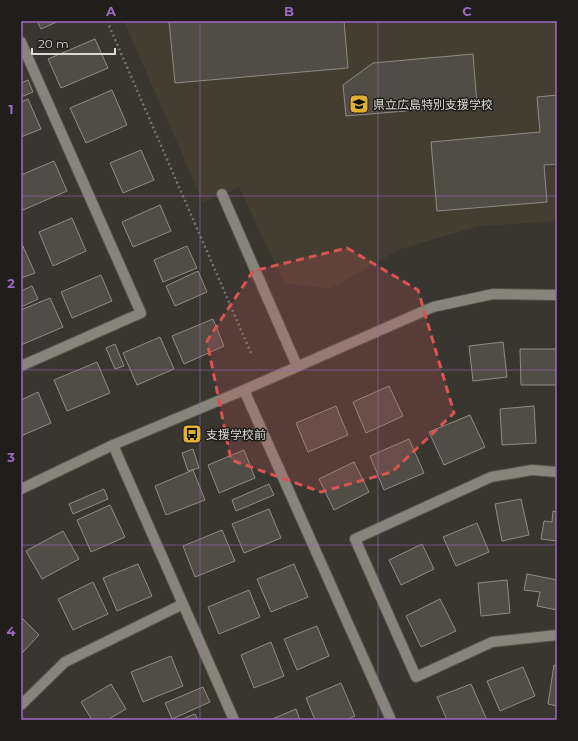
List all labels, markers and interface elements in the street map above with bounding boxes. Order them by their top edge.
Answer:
text: A [105,3,117,19]
text: B [284,3,294,19]
text: C [462,3,472,19]
scale bar [32,30,115,56]
text: 20 m [38,36,69,51]
school or university icon: 県立広島特別支援学校 [348,93,370,115]
place label: 県立広島特別支援学校 [373,97,493,112]
text: 1 [8,101,14,117]
text: 2 [7,275,15,291]
bus stop icon: 支援学校前 [181,423,203,445]
place label: 支援学校前 [206,427,266,442]
text: 3 [6,449,15,465]
text: 4 [7,623,16,639]

